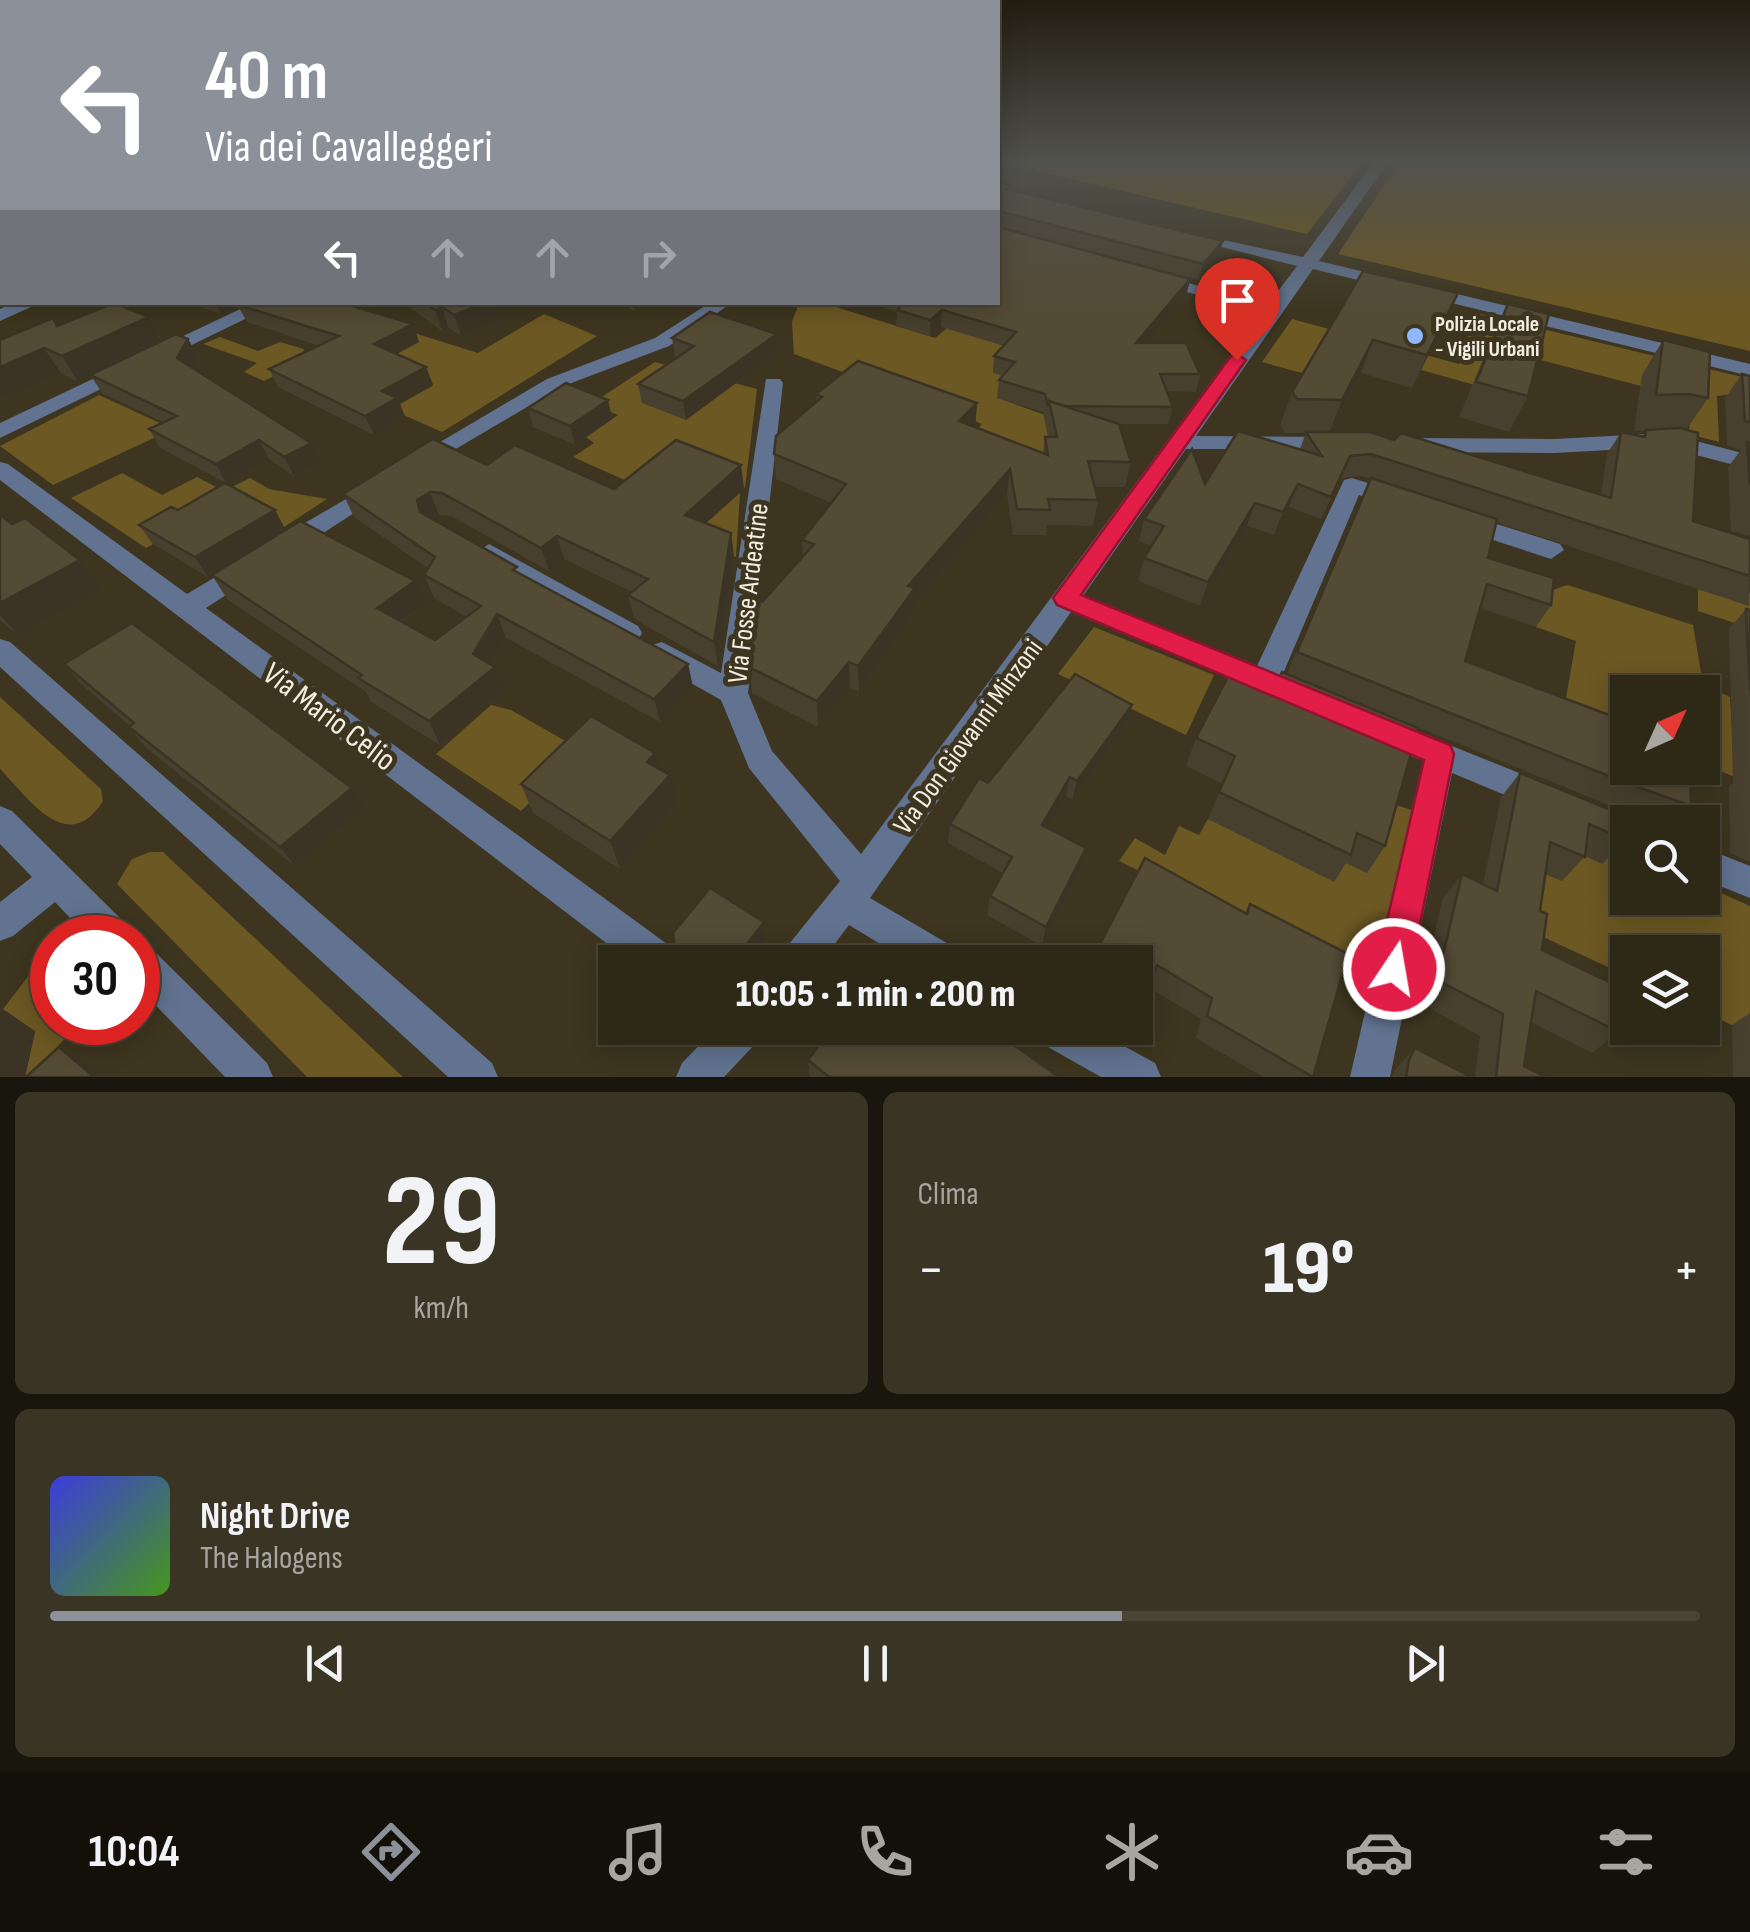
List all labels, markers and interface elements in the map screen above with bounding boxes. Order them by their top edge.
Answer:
text: 40 m [205,35,328,119]
icon: left [40,40,170,170]
text: Via dei Cavalleggeri [205,120,493,175]
icon: left [315,230,370,285]
icon: ahead [420,230,475,285]
icon: ahead [525,230,580,285]
icon: right [630,230,685,285]
pin [1195,258,1280,361]
icon: arrive [1210,273,1265,328]
place label: Polizia Locale - Vigili Urbani [1435,311,1540,363]
marker: Polizia Locale - Vigili Urbani [1404,325,1426,347]
street label: Via Fosse Ardeatine [721,501,776,685]
street label: Via Don Giovanni Minzoni [886,633,1050,841]
street label: Via Mario Celio [255,655,403,780]
north arrow [1610,675,1720,785]
map controls [1610,675,1720,1045]
button: search [1610,805,1720,915]
speed limit sign: 30 [30,915,160,1045]
position arrow [1342,917,1446,1021]
button: layers [1610,935,1720,1045]
text: 10:05 · 1 min · 200 m [736,972,1015,1017]
text: 29 [382,1146,501,1302]
text: Clima [918,1175,978,1214]
text: 19° [1263,1224,1354,1315]
text: − [918,1237,944,1304]
text: + [1673,1237,1700,1304]
text: km/h [414,1289,469,1328]
text: Night Drive [200,1494,351,1539]
text: The Halogens [200,1539,343,1578]
icon: previous [298,1636,353,1691]
icon: pause [848,1636,903,1691]
icon: next [1398,1636,1453,1691]
icon: directions [356,1817,426,1887]
icon: music [603,1817,673,1887]
icon: phone [850,1817,920,1887]
icon: climate [1097,1817,1167,1887]
icon: car [1344,1817,1414,1887]
icon: filters [1591,1817,1661,1887]
text: 10:04 [89,1825,179,1880]

